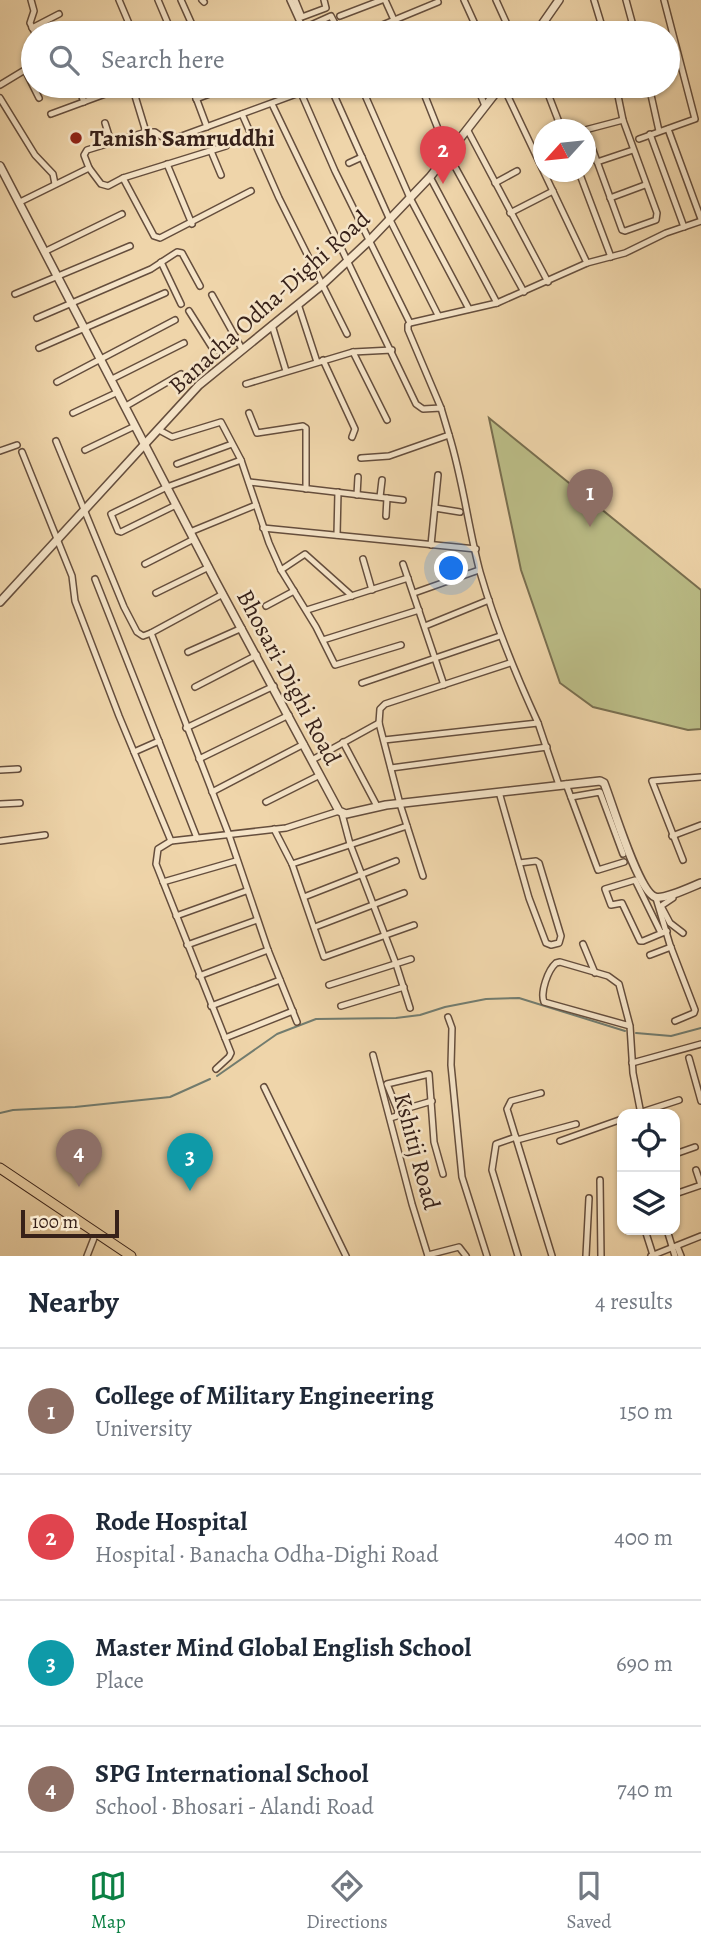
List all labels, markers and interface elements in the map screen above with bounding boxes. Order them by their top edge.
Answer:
search box [21,21,680,98]
icon: search [45,41,83,79]
text: Search here [101,42,225,77]
north arrow [533,119,596,182]
place label: Tanish Samruddhi [90,122,275,154]
pin: 2 [420,126,466,184]
marker: Tanish Samruddhi [68,130,84,146]
street label: Banacha Odha-Dighi Road [161,203,377,401]
pin: 1 [567,469,613,527]
your location [434,551,468,585]
street label: Bhosari-Dighi Road [229,584,349,770]
street label: Kshitij Road [386,1089,448,1213]
map controls [617,1109,680,1235]
button: locate [617,1109,680,1172]
pin: 4 [56,1129,102,1187]
pin: 3 [167,1133,213,1191]
button: layers [617,1172,680,1235]
scale bar [21,1207,119,1239]
text: 100 m [32,1209,78,1235]
text: Nearby [28,1282,119,1322]
text: 4 results [595,1286,673,1317]
text: College of Military Engineering [95,1378,434,1413]
text: 1 [47,1396,55,1427]
text: 150 m [619,1396,673,1427]
text: University [95,1413,192,1444]
text: Rode Hospital [95,1504,247,1539]
text: 2 [45,1522,57,1553]
text: 400 m [614,1522,673,1553]
text: Hospital · Banacha Odha-Dighi Road [95,1539,439,1570]
text: Master Mind Global English School [95,1630,471,1665]
text: 3 [46,1648,56,1679]
text: 690 m [616,1648,673,1679]
text: Place [95,1665,144,1696]
text: SPG International School [95,1756,369,1791]
text: 4 [46,1774,56,1805]
text: 740 m [617,1774,673,1805]
text: School · Bhosari - Alandi Road [95,1791,374,1822]
tab: Map [89,1867,127,1935]
tab: Directions [306,1867,388,1935]
tab: Saved [567,1867,612,1935]

